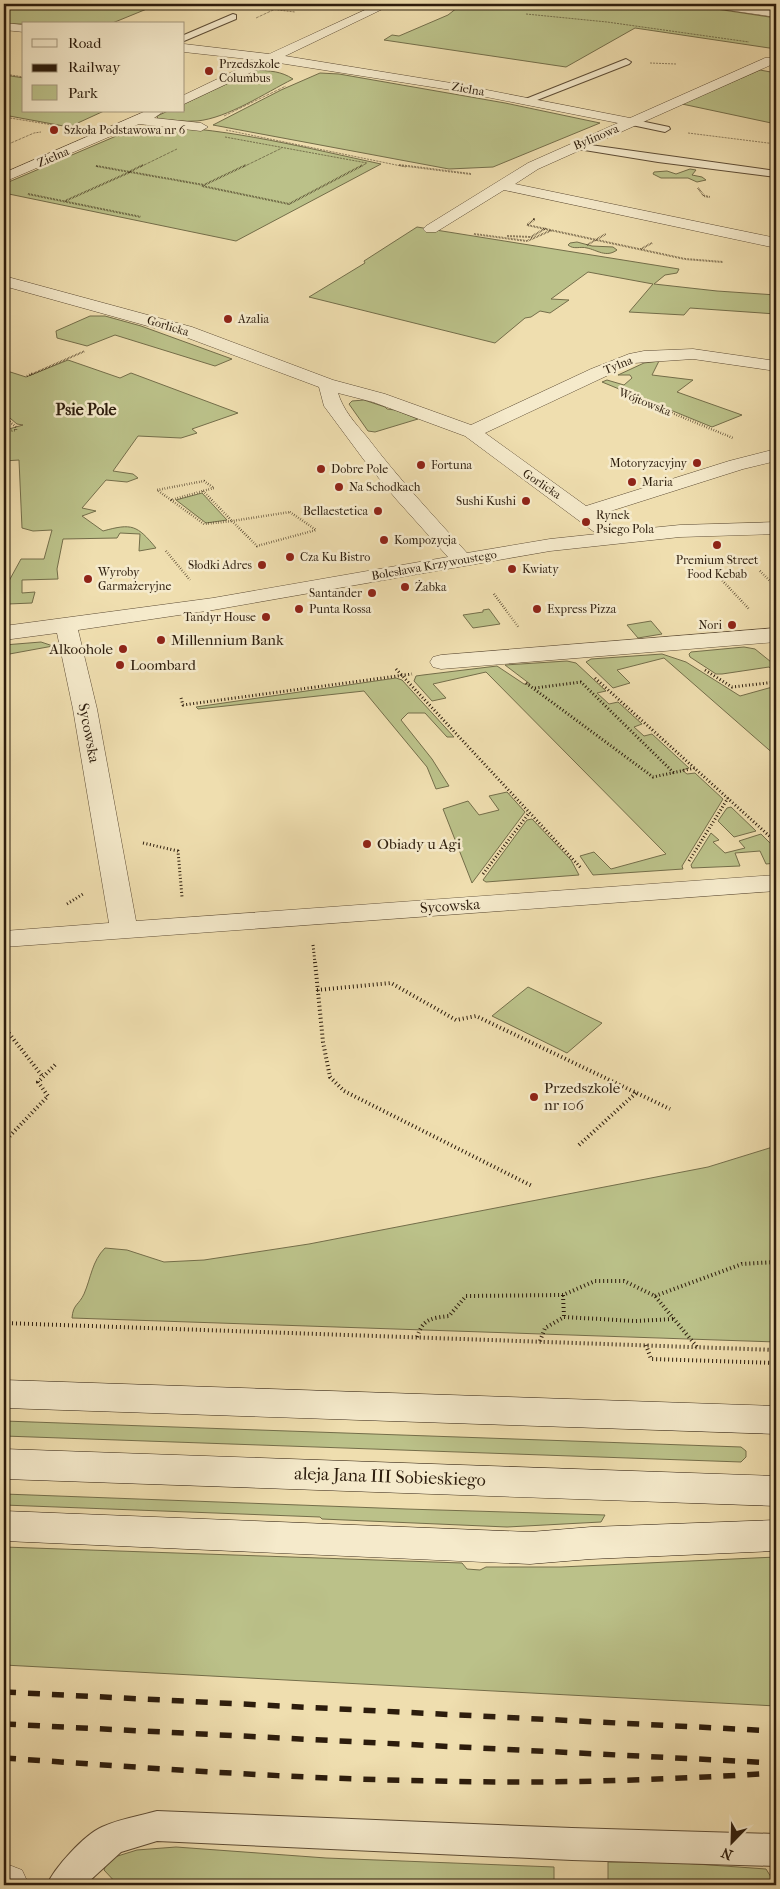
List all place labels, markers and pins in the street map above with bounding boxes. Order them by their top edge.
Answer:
place label: Przedszkole Columbus [219,57,280,85]
marker: Przedszkole Columbus [203,65,215,77]
place label: Szkoła Podstawowa nr 6 [64,123,186,137]
marker: Szkoła Podstawowa nr 6 [48,124,60,136]
place label: Azalia [237,312,270,326]
marker: Azalia [222,313,234,325]
place label: Motoryzacyjny [610,456,688,470]
marker: Motoryzacyjny [691,457,703,469]
place label: Fortuna [431,458,473,472]
marker: Fortuna [415,459,427,471]
place label: Dobre Pole [331,462,388,476]
marker: Dobre Pole [315,463,327,475]
place label: Maria [642,475,673,489]
marker: Maria [626,476,638,488]
place label: Na Schodkach [349,480,421,494]
marker: Na Schodkach [333,481,345,493]
place label: Sushi Kushi [456,494,516,508]
marker: Sushi Kushi [520,495,532,507]
place label: Bellaestetica [303,504,368,518]
marker: Bellaestetica [372,505,384,517]
place label: Rynek Psiego Pola [596,508,654,536]
marker: Rynek Psiego Pola [580,516,592,528]
place label: Kompozycja [394,533,457,547]
marker: Kompozycja [378,534,390,546]
marker: Premium Street Food Kebab [711,539,723,551]
place label: Cza Ku Bistro [300,550,370,564]
marker: Cza Ku Bistro [284,551,296,563]
place label: Premium Street Food Kebab [676,553,759,581]
place label: Słodki Adres [188,558,253,572]
marker: Słodki Adres [256,559,268,571]
place label: Kwiaty [522,562,559,576]
marker: Kwiaty [506,563,518,575]
place label: Wyroby Garmażeryjne [97,565,171,593]
marker: Wyroby Garmażeryjne [82,573,94,585]
place label: Żabka [415,579,447,594]
marker: Żabka [399,581,411,593]
place label: Santander [309,586,363,600]
marker: Santander [366,587,378,599]
place label: Punta Rossa [309,602,372,616]
place label: Express Pizza [547,602,617,616]
marker: Punta Rossa [293,603,305,615]
marker: Express Pizza [531,603,543,615]
place label: Tandyr House [184,610,256,624]
marker: Tandyr House [260,611,272,623]
place label: Nori [698,618,722,632]
marker: Nori [726,619,738,631]
place label: Millennium Bank [171,631,284,649]
marker: Millennium Bank [155,634,167,646]
place label: Alkoohole [48,640,114,658]
marker: Alkoohole [117,643,129,655]
place label: Loombard [130,656,197,674]
marker: Loombard [114,659,126,671]
place label: Obiady u Agi [377,835,462,853]
marker: Obiady u Agi [361,838,373,850]
place label: Przedszkole nr 106 [544,1079,621,1114]
marker: Przedszkole nr 106 [528,1091,540,1103]

